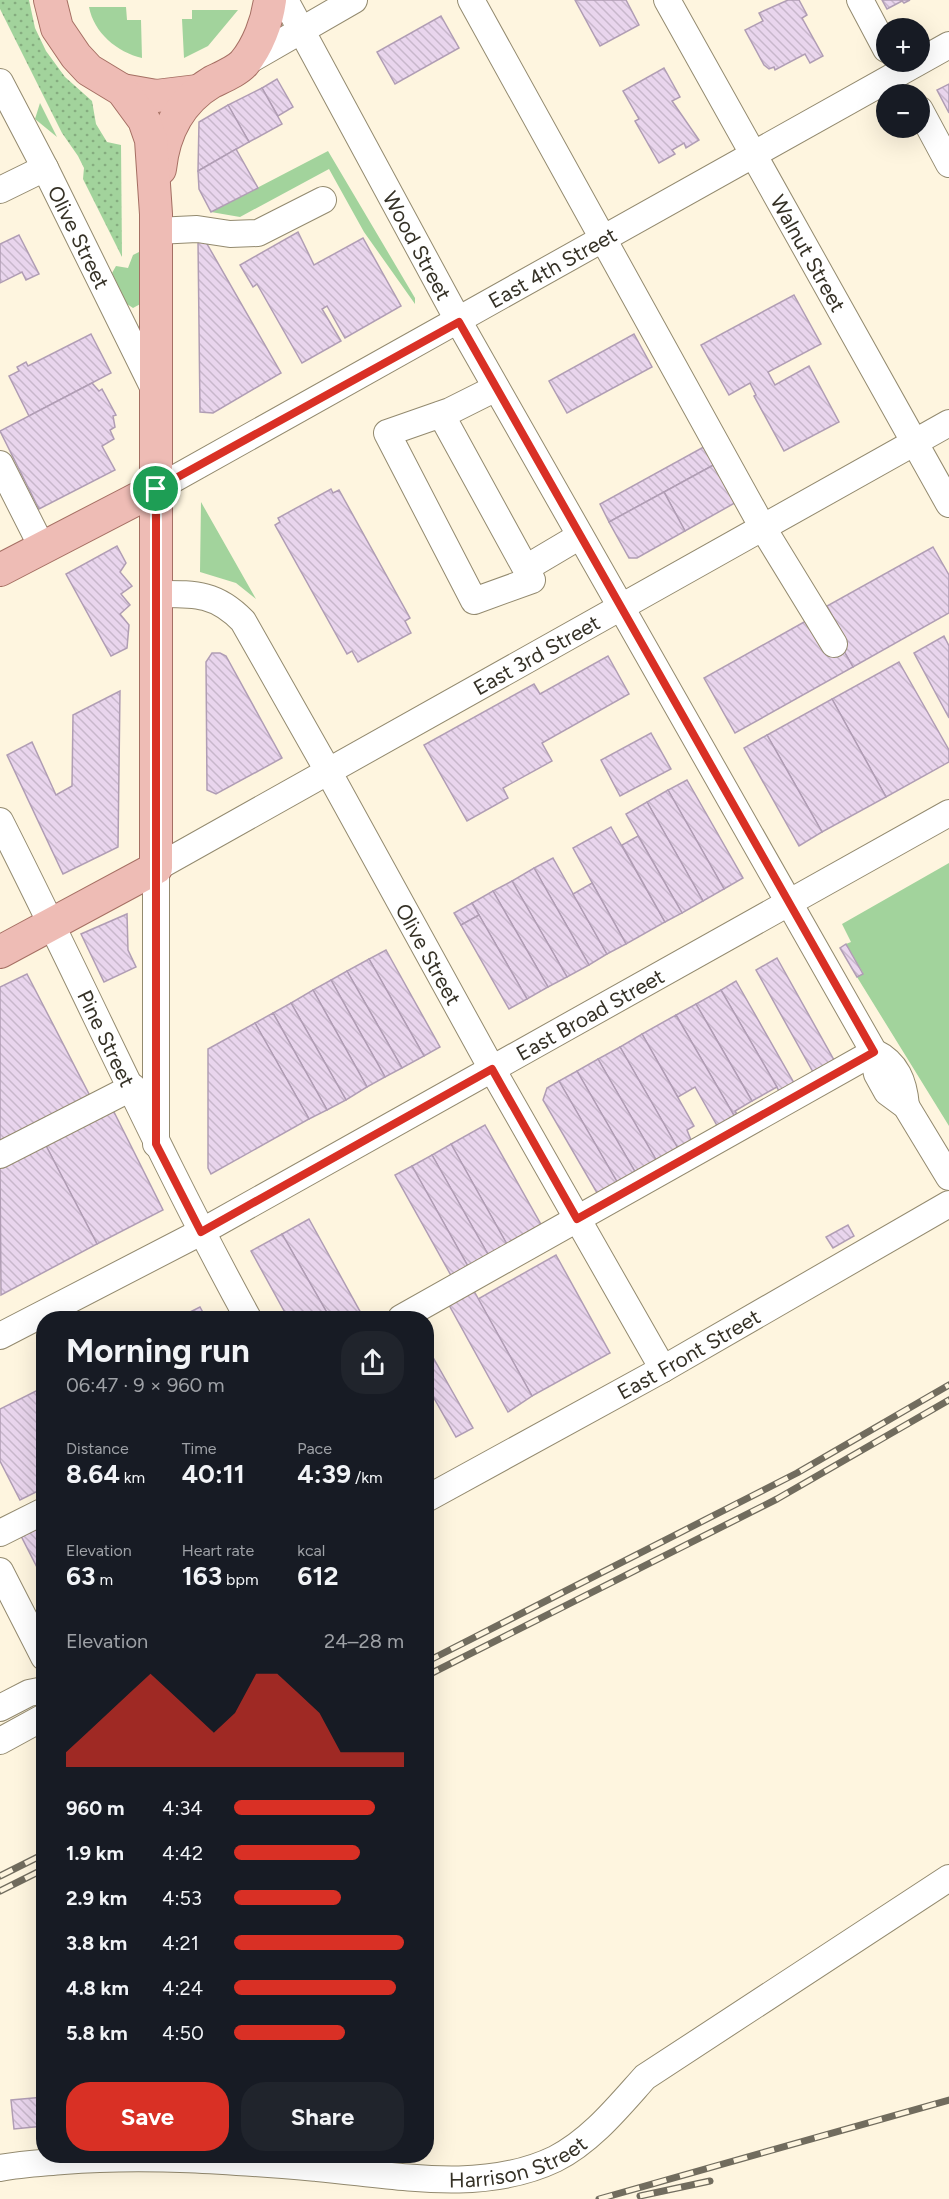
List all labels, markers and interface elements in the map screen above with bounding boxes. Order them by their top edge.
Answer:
map controls [876,18,930,138]
button: + [876,18,930,72]
button: − [876,84,930,138]
street label: Olive Street [43,181,115,293]
street label: Wood Street [378,187,457,304]
street label: Walnut Street [766,190,851,316]
street label: East 4th Street [484,221,621,313]
pin [130,463,181,514]
icon: arrive [139,472,172,505]
street label: East 3rd Street [469,609,604,700]
street label: Olive Street [391,899,467,1009]
street label: East Broad Street [512,963,668,1065]
street label: Pine Street [73,986,140,1091]
street label: East Front Street [613,1303,764,1404]
text: Morning run [66,1331,250,1370]
button: share [341,1331,404,1394]
text: 06:47 · 9 × 960 m [66,1373,224,1397]
text: Distance [66,1439,129,1458]
text: Time [182,1439,217,1458]
text: Pace [297,1439,332,1458]
text: 8.64 [66,1458,120,1490]
text: 40:11 [182,1458,245,1490]
text: 4:39 [297,1458,351,1490]
text: km [120,1468,145,1487]
text: /km [351,1468,383,1487]
text: Elevation [66,1541,132,1560]
text: Heart rate [182,1541,254,1560]
text: kcal [297,1541,325,1560]
text: 63 [66,1560,96,1592]
text: 163 [182,1560,222,1592]
text: 612 [297,1560,338,1592]
text: m [96,1570,113,1589]
text: bpm [222,1570,259,1589]
text: Elevation [66,1629,148,1653]
text: 24–28 m [324,1629,404,1653]
text: 960 m [66,1796,124,1820]
text: 4:34 [162,1796,203,1820]
text: 1.9 km [66,1841,124,1865]
text: 4:42 [162,1841,203,1865]
text: 2.9 km [66,1886,127,1910]
text: 4:53 [162,1886,202,1910]
text: 3.8 km [66,1931,127,1955]
text: 4:21 [162,1931,199,1955]
text: 4.8 km [66,1976,129,2000]
text: 4:24 [162,1976,203,2000]
text: 5.8 km [66,2021,128,2045]
text: 4:50 [162,2021,204,2045]
button: Save [66,2082,229,2151]
button: Share [241,2082,404,2151]
street label: Harrison Street [449,2130,591,2192]

